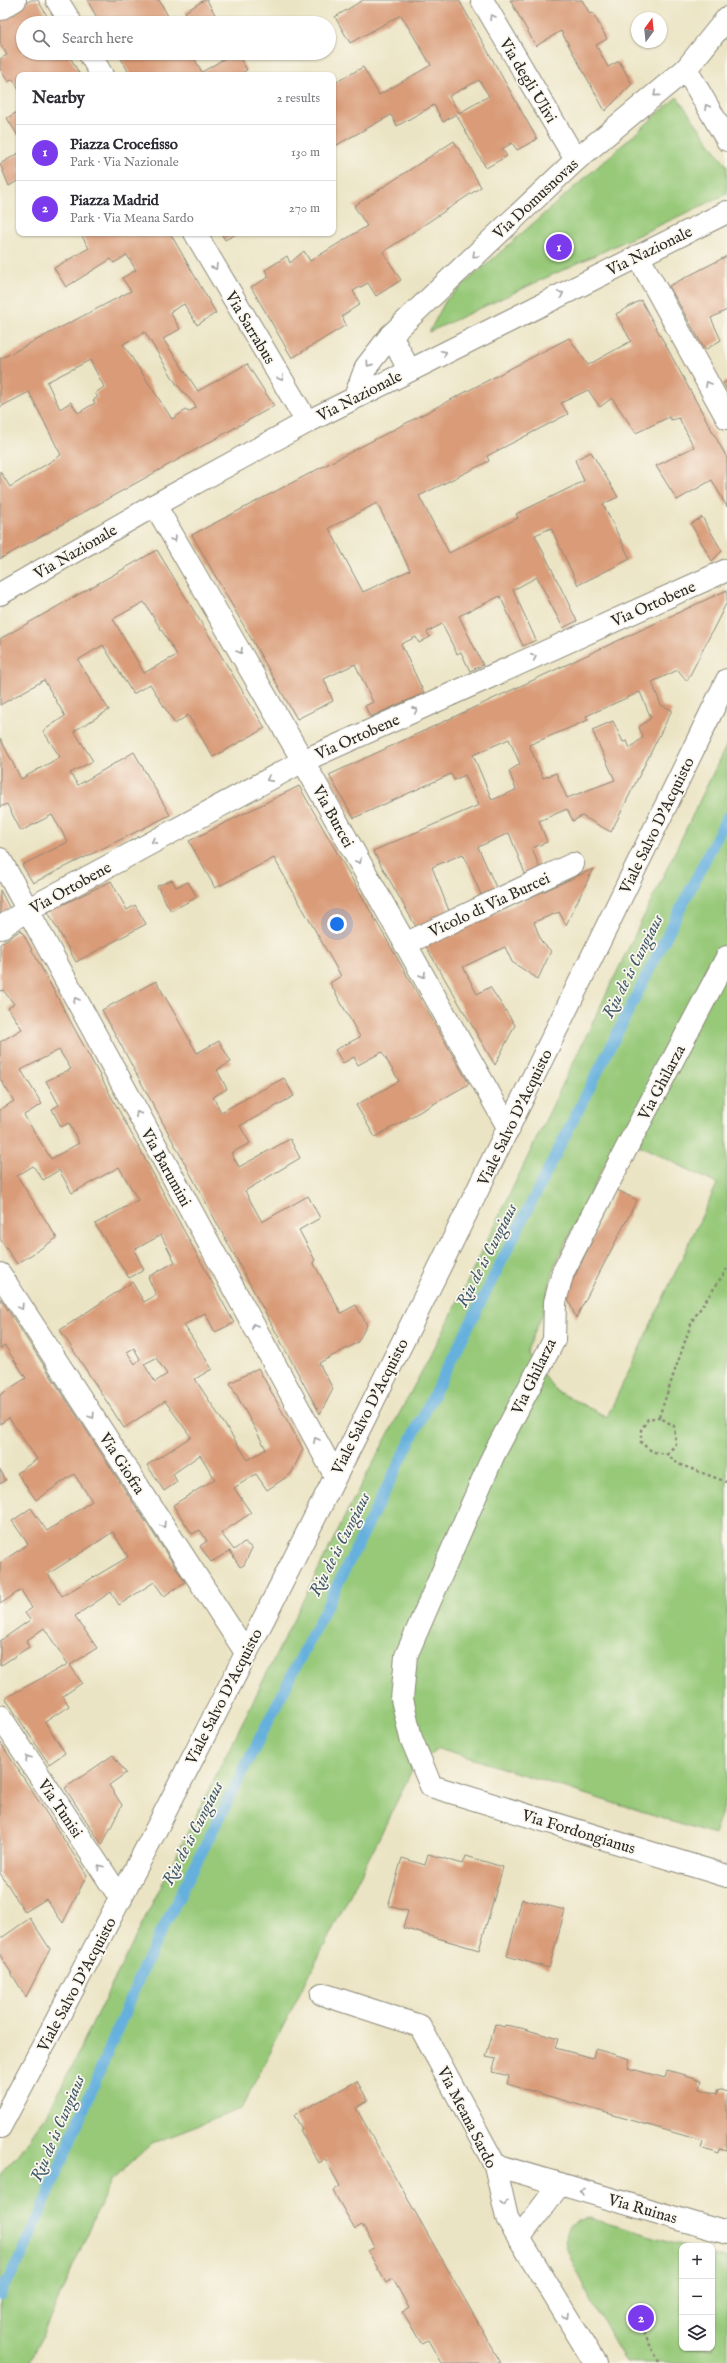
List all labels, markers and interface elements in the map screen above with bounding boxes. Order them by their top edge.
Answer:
north arrow [631,12,667,48]
one-way arrow [490,14,497,21]
search box [16,16,336,60]
icon: search [30,27,52,49]
text: Search here [62,29,133,48]
street label: Via degli Ulivi [494,34,560,127]
text: Nearby [32,88,85,109]
one-way arrow [653,89,660,96]
text: 2 results [276,90,320,107]
one-way arrow [705,104,712,111]
text: Piazza Crocefisso [70,135,178,154]
text: 1 [43,144,47,161]
text: 130 m [291,144,320,161]
text: Park · Via Nazionale [70,154,179,171]
street label: Via Domusnovas [489,155,583,245]
text: Piazza Madrid [70,191,159,210]
text: 2 [42,200,48,217]
text: 270 m [289,200,320,217]
text: Park · Via Meana Sardo [70,210,194,227]
street label: Via Nazionale [603,222,696,282]
pin: 1 [546,232,572,262]
one-way arrow [472,250,480,258]
one-way arrow [211,263,218,270]
street label: Via Sarrabus [219,287,279,368]
one-way arrow [556,291,564,299]
one-way arrow [440,350,448,357]
one-way arrow [367,359,374,366]
street label: Via Nazionale [313,367,406,427]
one-way arrow [277,374,284,381]
one-way arrow [706,381,713,388]
street label: Via Nazionale [30,521,121,585]
one-way arrow [170,535,177,542]
street label: Via Ortobene [608,577,699,633]
one-way arrow [235,647,242,654]
one-way arrow [529,654,537,662]
one-way arrow [411,707,418,715]
street label: Via Ortobene [312,710,403,766]
street label: Viale Salvo D'Acquisto [616,754,700,898]
one-way arrow [265,774,273,782]
street label: Via Burcei [306,781,358,852]
one-way arrow [151,836,158,844]
one-way arrow [355,857,362,865]
street label: Via Ortobene [26,858,115,920]
street label: Vicolo di Via Burcei [425,869,554,943]
water label: Riu de is Cungiaus [598,911,669,1022]
your location [327,914,347,934]
one-way arrow [418,971,425,978]
one-way arrow [73,997,81,1004]
street label: Via Ghilarza [634,1042,691,1125]
street label: Viale Salvo D'Acquisto [474,1046,558,1190]
one-way arrow [136,1111,143,1118]
street label: Via Barumini [135,1125,195,1211]
water label: Riu de is Cungiaus [452,1200,523,1311]
one-way arrow [16,1303,24,1310]
one-way arrow [252,1323,259,1330]
street label: Viale Salvo D'Acquisto [327,1335,414,1479]
street label: Via Ghilarza [507,1335,562,1419]
one-way arrow [87,1412,95,1419]
street label: Via Giofra [94,1429,149,1499]
one-way arrow [314,1437,321,1445]
water label: Riu de is Cungiaus [305,1489,376,1600]
one-way arrow [158,1521,166,1528]
street label: Viale Salvo D'Acquisto [181,1625,268,1769]
one-way arrow [25,1755,33,1762]
street label: Via Tunisi [32,1775,86,1842]
water label: Riu de is Cungiaus [158,1778,229,1889]
street label: Via Fordongianus [518,1806,638,1860]
one-way arrow [98,1864,105,1871]
street label: Viale Salvo D'Acquisto [33,1914,122,2057]
street label: Via Meana Sardo [432,2063,501,2172]
water label: Riu de is Cungiaus [27,2072,90,2185]
one-way arrow [579,2187,586,2196]
street label: Via Ruinas [605,2190,680,2229]
one-way arrow [499,2200,507,2206]
map controls [679,2243,715,2351]
button: + [679,2243,715,2279]
button: − [679,2279,715,2315]
pin: 2 [628,2303,654,2333]
one-way arrow [562,2312,569,2319]
button: layers [679,2315,715,2351]

